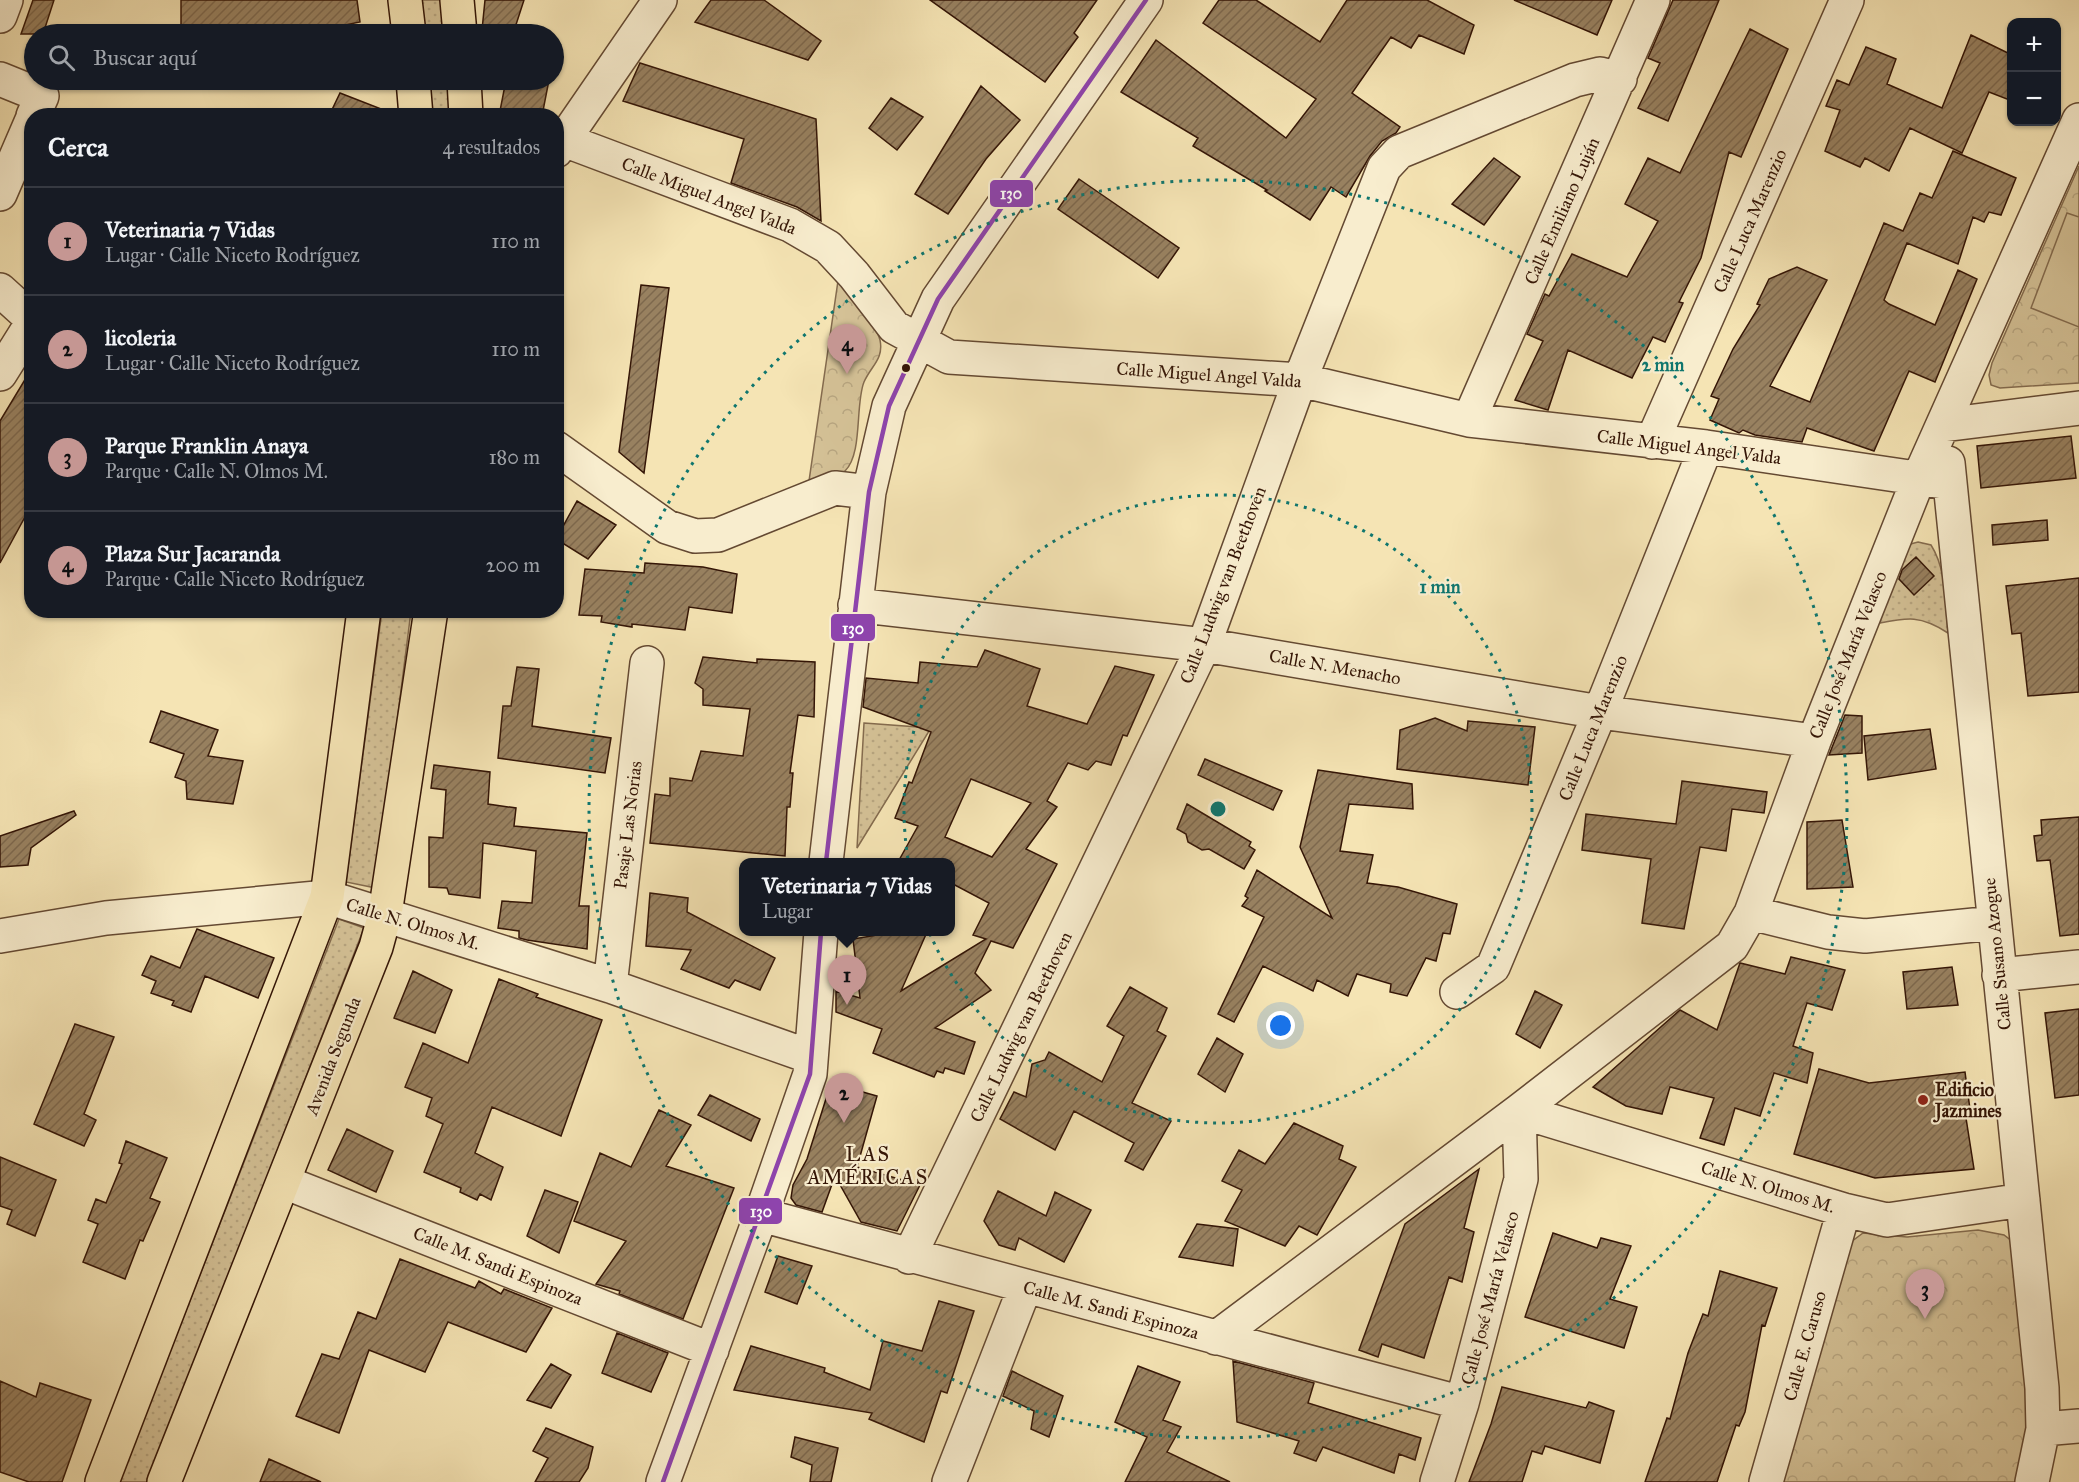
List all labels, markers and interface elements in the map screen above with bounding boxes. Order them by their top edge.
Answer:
map controls [2007,18,2061,126]
button: + [2007,18,2061,72]
search box [24,24,564,90]
icon: search [45,41,78,74]
text: Buscar aquí [93,44,196,71]
button: − [2007,72,2061,126]
text: Cerca [48,131,108,163]
street label: Calle Emiliano Luján [1520,134,1604,288]
text: 4 resultados [442,135,540,159]
street label: Calle Luca Marenzio [1708,146,1792,296]
street label: Calle Miguel Angel Valda [618,152,800,241]
line badge: 130 [989,179,1034,208]
text: 130 [1000,184,1022,204]
text: Veterinaria 7 Vidas [105,216,275,243]
text: 1 [64,229,71,253]
text: 110 m [492,229,540,253]
text: Lugar · Calle Niceto Rodríguez [105,243,360,267]
text: licoleria [105,324,176,351]
pin: 4 [828,324,866,374]
text: 2 [63,337,72,361]
text: 110 m [492,337,540,361]
text: Lugar · Calle Niceto Rodríguez [105,351,360,375]
text: 2 min [1642,354,1685,376]
street label: Calle Miguel Angel Valda [1116,358,1303,393]
unlabelled marker [900,362,912,374]
street label: Calle Miguel Angel Valda [1595,425,1783,470]
text: Parque Franklin Anaya [105,432,308,459]
text: 3 [64,445,72,469]
text: 180 m [489,445,540,469]
text: Parque · Calle N. Olmos M. [105,459,328,483]
street label: Calle Ludwig van Beethoven [1175,483,1272,687]
text: Plaza Sur Jacaranda [105,540,280,567]
text: 4 [62,553,73,577]
text: 200 m [486,553,540,577]
text: Parque · Calle Niceto Rodríguez [105,567,365,591]
street label: Calle José María Velasco [1804,568,1893,742]
text: 1 min [1420,576,1461,598]
line badge: 130 [830,613,876,642]
text: 130 [842,619,864,639]
street label: Calle N. Menacho [1267,645,1403,689]
street label: Calle Luca Marenzio [1554,652,1632,804]
street label: Pasaje Las Norias [609,760,647,890]
centre of rings [1208,799,1228,819]
popup [739,858,955,936]
text: Veterinaria 7 Vidas [762,872,932,899]
street label: Calle Susano Azogue [1978,877,2017,1031]
street label: Calle N. Olmos M. [343,893,483,955]
text: Lugar [762,899,813,923]
street label: Calle Ludwig van Beethoven [965,928,1078,1126]
pin: 1 [828,956,866,1005]
street label: Avenida Segunda [300,993,367,1120]
your location [1266,1011,1295,1040]
pin: 2 [824,1074,864,1123]
place label: Edificio Jazmines [1933,1079,2002,1123]
marker: Edificio Jazmines [1916,1093,1930,1107]
district label: LAS AMÉRICAS [806,1142,929,1189]
street label: Calle N. Olmos M. [1698,1156,1838,1218]
line badge: 130 [738,1197,783,1225]
text: 130 [750,1202,772,1222]
street label: Calle José María Velasco [1456,1209,1525,1388]
street label: Calle M. Sandi Espinoza [410,1222,586,1310]
pin: 3 [1906,1270,1944,1319]
street label: Calle M. Sandi Espinoza [1021,1276,1202,1344]
street label: Calle E. Caruso [1779,1288,1831,1404]

